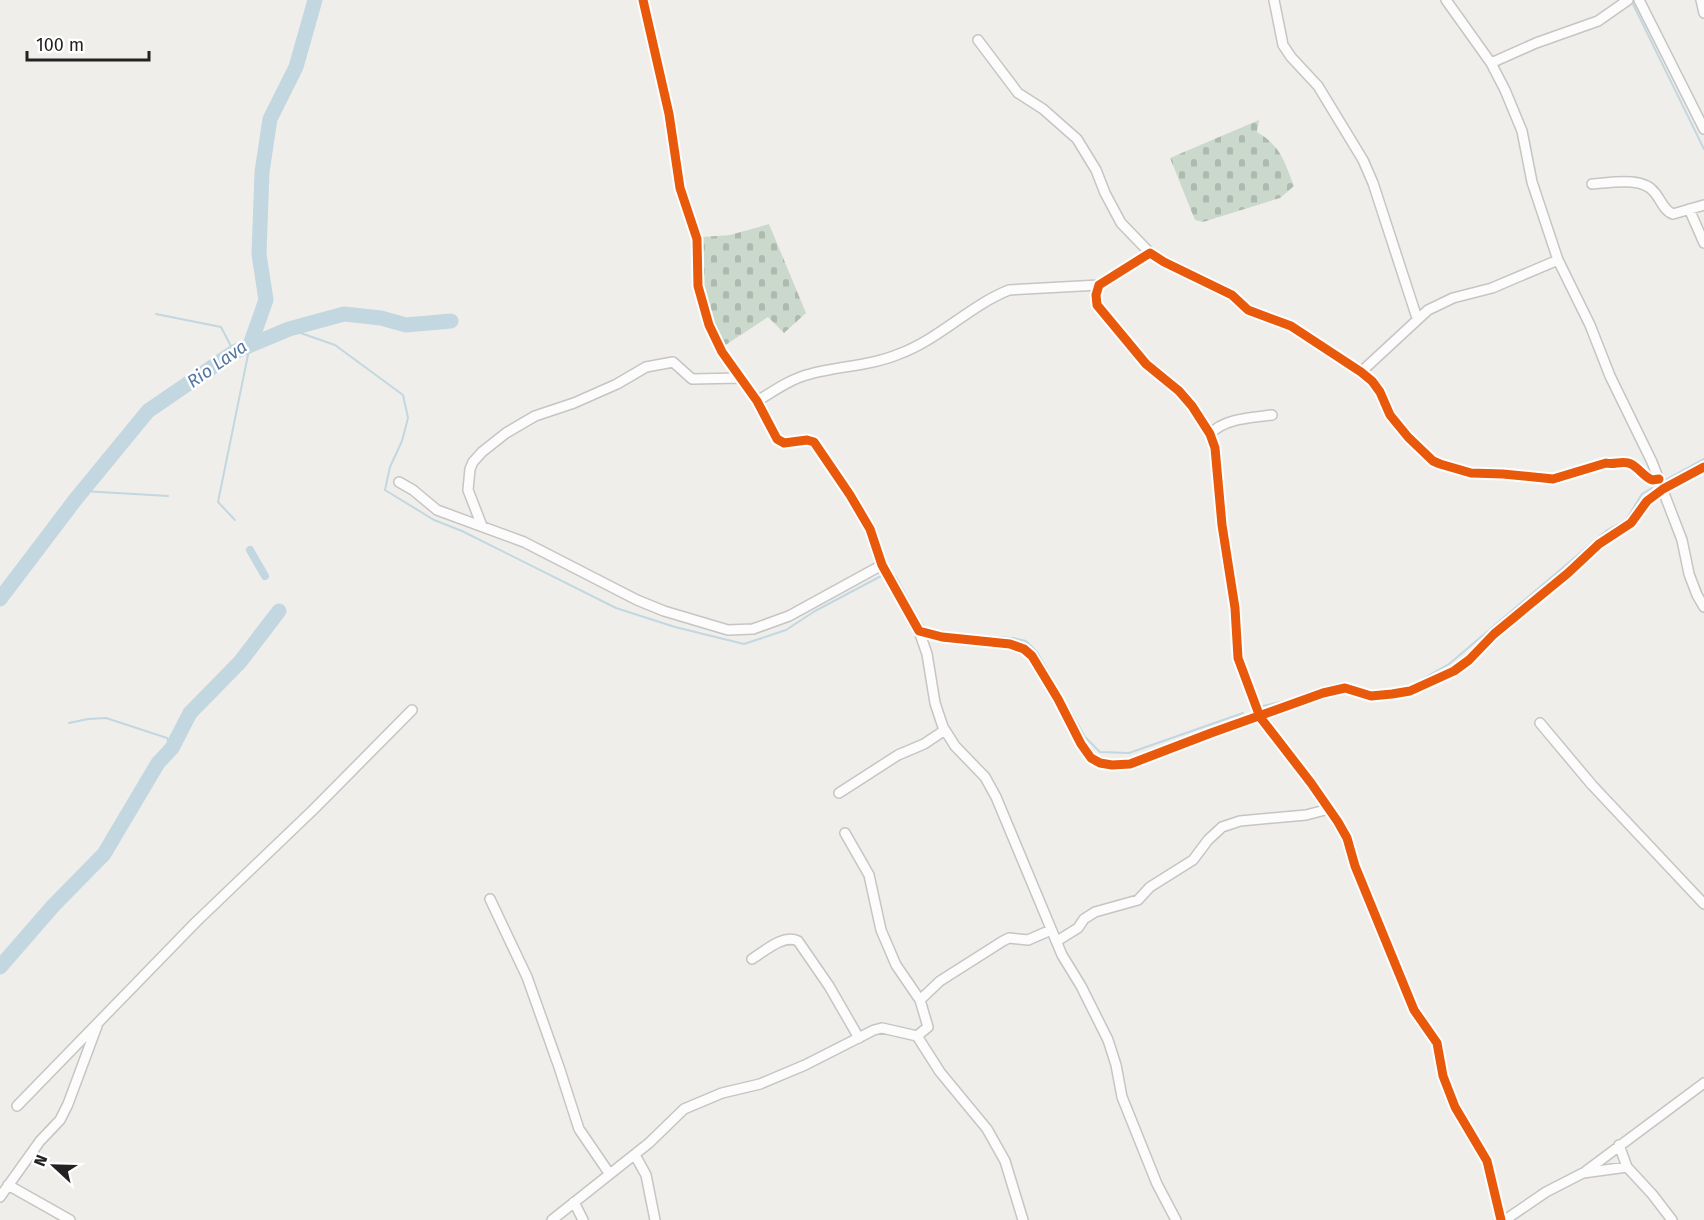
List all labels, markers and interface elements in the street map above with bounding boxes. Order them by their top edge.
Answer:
scale bar [27,24,148,62]
text: 100 m [36,34,84,56]
water label: Rio Lava [183,335,251,393]
north arrow [24,1136,84,1196]
text: N [30,1152,51,1169]

